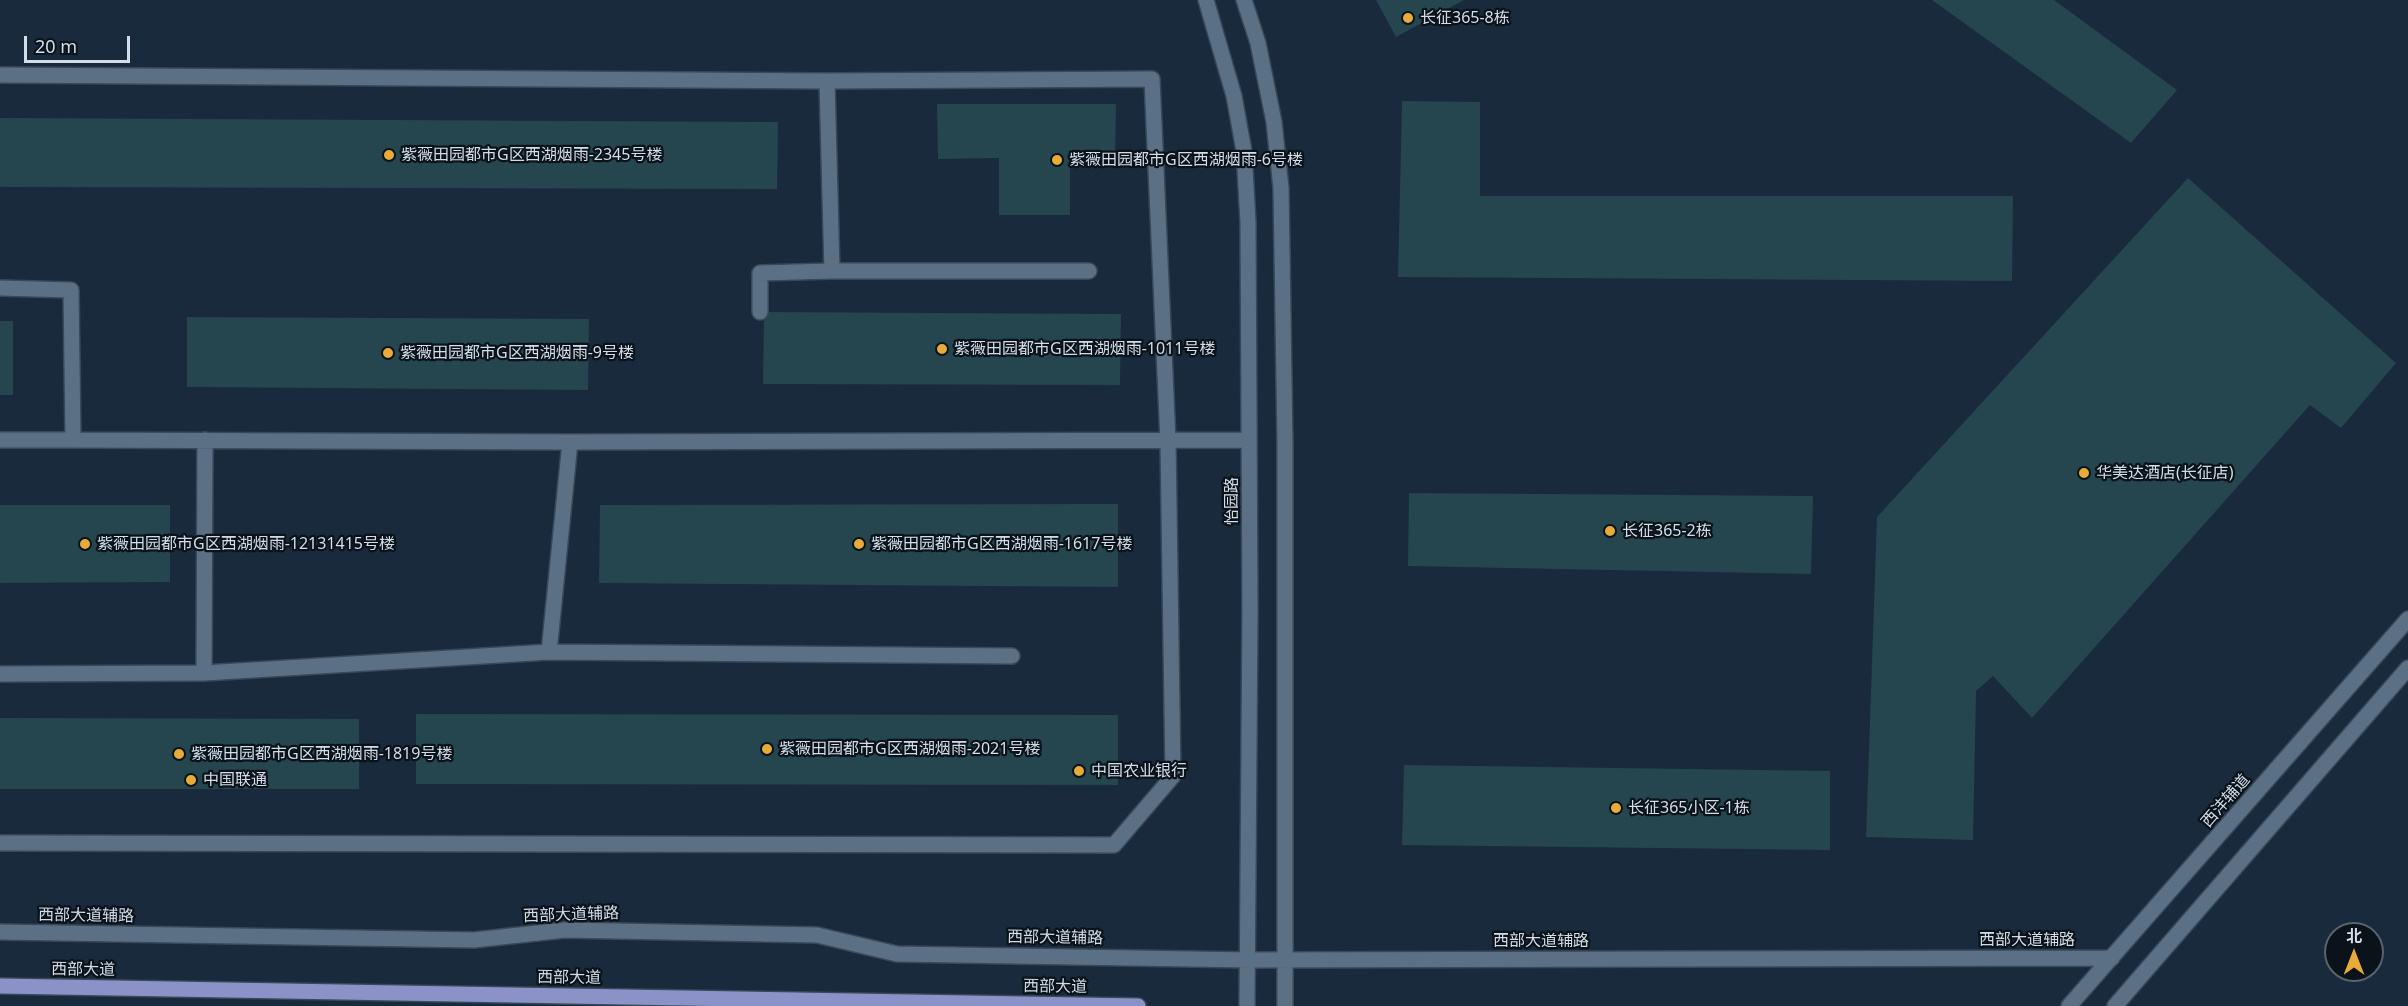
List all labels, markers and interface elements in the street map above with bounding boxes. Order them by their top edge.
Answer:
place label: 长征365-8栋 [1420,8,1510,28]
marker: 长征365-8栋 [1401,11,1415,25]
scale bar [27,24,134,62]
text: 20 m [35,34,77,58]
place label: 紫薇田园都市G区西湖烟雨-2345号楼 [401,145,662,165]
marker: 紫薇田园都市G区西湖烟雨-2345号楼 [382,148,396,162]
place label: 紫薇田园都市G区西湖烟雨-6号楼 [1069,150,1303,170]
marker: 紫薇田园都市G区西湖烟雨-6号楼 [1050,153,1064,167]
place label: 紫薇田园都市G区西湖烟雨-1011号楼 [954,339,1215,359]
marker: 紫薇田园都市G区西湖烟雨-1011号楼 [935,342,949,356]
place label: 紫薇田园都市G区西湖烟雨-9号楼 [400,343,634,363]
marker: 紫薇田园都市G区西湖烟雨-9号楼 [381,346,395,360]
place label: 华美达酒店(长征店) [2096,463,2234,483]
marker: 华美达酒店(长征店) [2077,466,2091,480]
street label: 怡园路 [1222,477,1242,525]
place label: 长征365-2栋 [1622,521,1712,541]
marker: 长征365-2栋 [1603,524,1617,538]
place label: 紫薇田园都市G区西湖烟雨-12131415号楼 [97,534,395,554]
place label: 紫薇田园都市G区西湖烟雨-1617号楼 [871,534,1132,554]
marker: 紫薇田园都市G区西湖烟雨-12131415号楼 [78,537,92,551]
marker: 紫薇田园都市G区西湖烟雨-1617号楼 [852,537,866,551]
place label: 紫薇田园都市G区西湖烟雨-2021号楼 [779,739,1040,759]
marker: 紫薇田园都市G区西湖烟雨-2021号楼 [760,742,774,756]
place label: 紫薇田园都市G区西湖烟雨-1819号楼 [191,744,452,764]
marker: 紫薇田园都市G区西湖烟雨-1819号楼 [172,747,186,761]
place label: 中国农业银行 [1091,761,1187,781]
marker: 中国农业银行 [1072,764,1086,778]
place label: 中国联通 [203,770,267,790]
street label: 西沣辅道 [2198,771,2254,831]
marker: 中国联通 [184,773,198,787]
place label: 长征365小区-1栋 [1628,798,1750,818]
marker: 长征365小区-1栋 [1609,801,1623,815]
street label: 西部大道辅路 [523,904,619,926]
street label: 西部大道辅路 [38,906,134,926]
north arrow [2324,922,2384,982]
text: 北 [2346,925,2362,947]
street label: 西部大道辅路 [1007,928,1103,948]
street label: 西部大道辅路 [1979,930,2075,950]
street label: 西部大道辅路 [1493,931,1589,951]
street label: 西部大道 [51,960,115,980]
street label: 西部大道 [537,968,601,988]
street label: 西部大道 [1023,977,1087,997]

